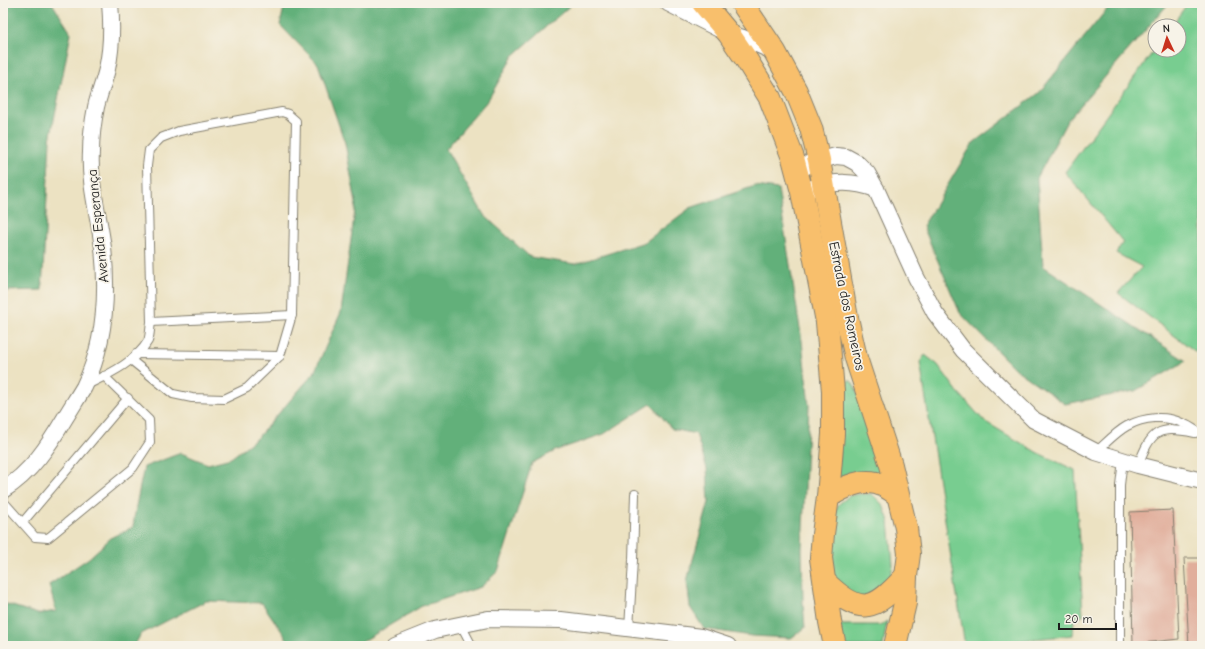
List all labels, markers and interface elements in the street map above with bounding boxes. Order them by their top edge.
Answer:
north arrow [1147,18,1187,58]
text: N [1162,22,1170,35]
street label: Avenida Esperança [84,168,112,284]
street label: Estrada dos Romeiros [825,240,869,372]
scale bar [1059,605,1116,631]
text: 20 m [1065,612,1093,626]

